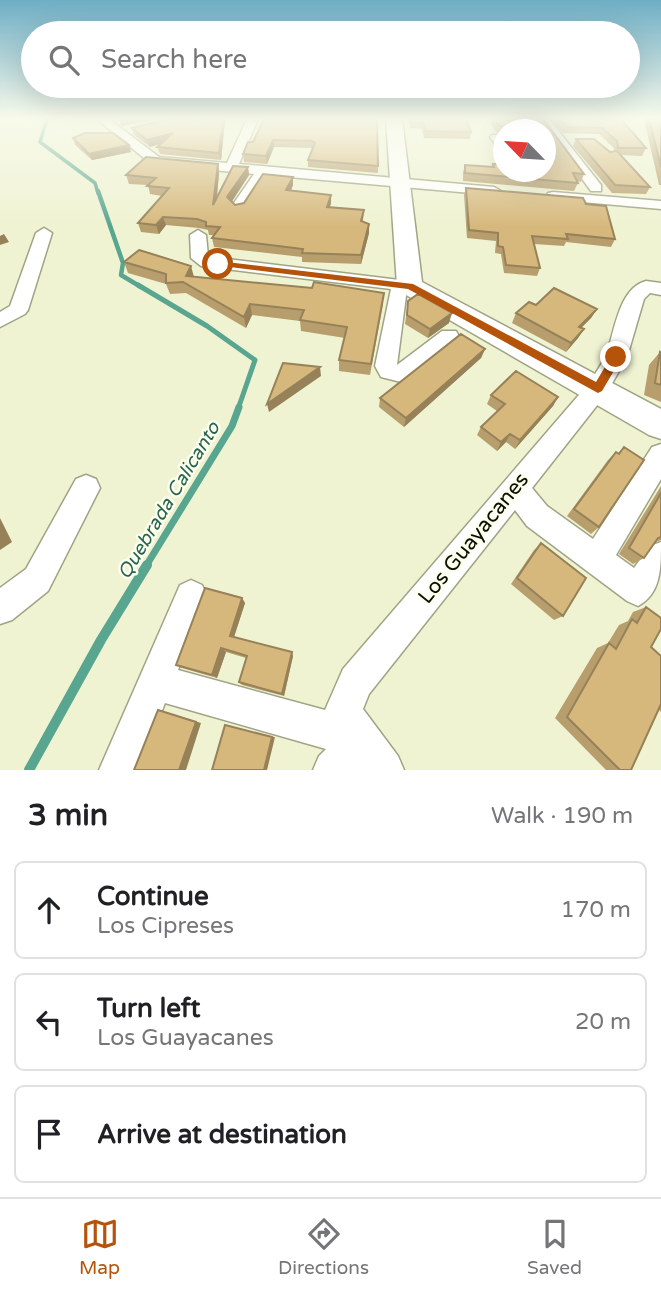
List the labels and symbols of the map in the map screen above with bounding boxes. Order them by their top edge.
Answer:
north arrow [493,119,556,182]
route start [202,248,233,279]
route end [600,341,631,372]
water label: Quebrada Calicanto [113,417,225,583]
street label: Los Guayacanes [413,468,534,609]

